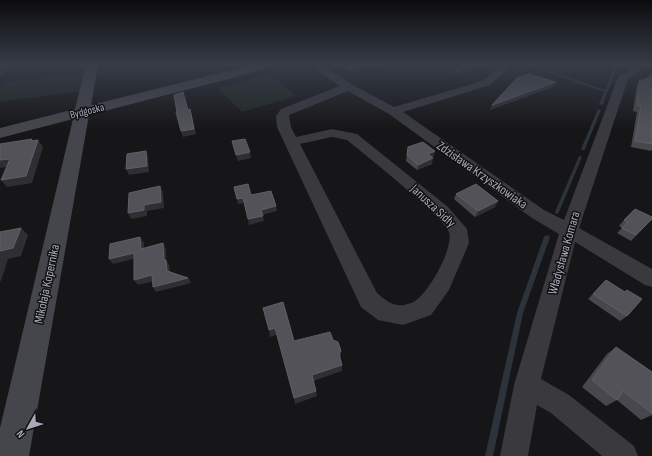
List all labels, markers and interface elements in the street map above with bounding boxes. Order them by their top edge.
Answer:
street label: Bydgoska [69,100,105,122]
street label: Zdzisława Krzyszkowiaka [434,138,530,212]
street label: Janusza Sidły [406,180,459,231]
street label: Władysława Komara [545,210,583,296]
street label: Mikołaja Kopernika [31,243,63,325]
north arrow [8,408,48,448]
text: N [14,428,28,440]

